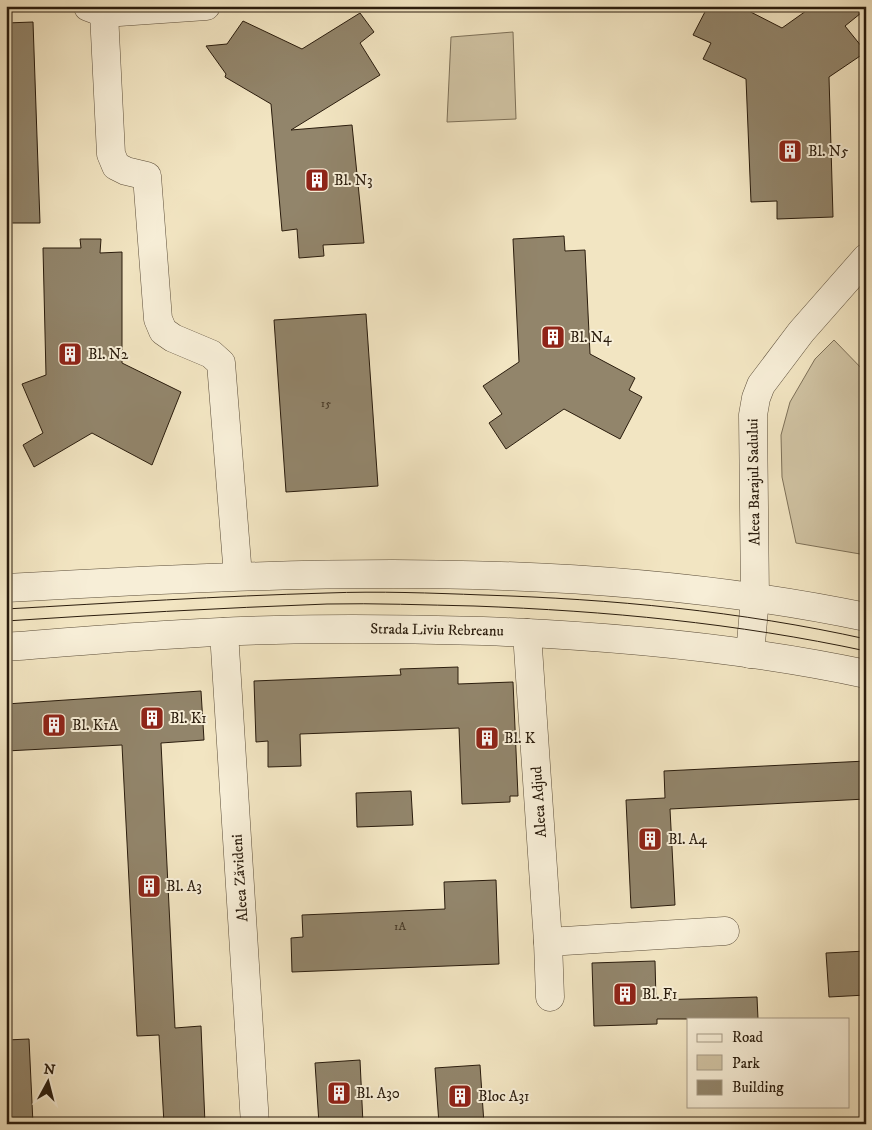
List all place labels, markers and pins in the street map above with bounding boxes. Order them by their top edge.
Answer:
building icon: Bl. N5 [777,138,803,164]
place label: Bl. N5 [808,142,849,161]
building icon: Bl. N3 [304,167,330,193]
place label: Bl. N3 [334,171,373,190]
building icon: Bl. N4 [540,324,566,350]
place label: Bl. N4 [570,328,612,347]
building icon: Bl. N2 [57,341,83,367]
place label: Bl. N2 [88,345,129,364]
building icon: Bl. K1 [139,705,165,731]
place label: Bl. K1 [170,709,207,728]
building icon: Bl. K1A [41,712,67,738]
place label: Bl. K1A [72,716,119,735]
building icon: Bl. K [474,725,500,751]
place label: Bl. K [504,729,536,748]
building icon: Bl. A4 [637,826,663,852]
place label: Bl. A4 [668,830,707,849]
building icon: Bl. A3 [136,873,162,899]
place label: Bl. A3 [166,877,202,896]
building icon: Bl. F1 [612,981,638,1007]
place label: Bl. F1 [642,985,677,1004]
building icon: Bl. A30 [326,1080,352,1106]
building icon: Bloc A31 [447,1083,473,1109]
place label: Bl. A30 [356,1084,400,1103]
place label: Bloc A31 [478,1087,530,1106]

